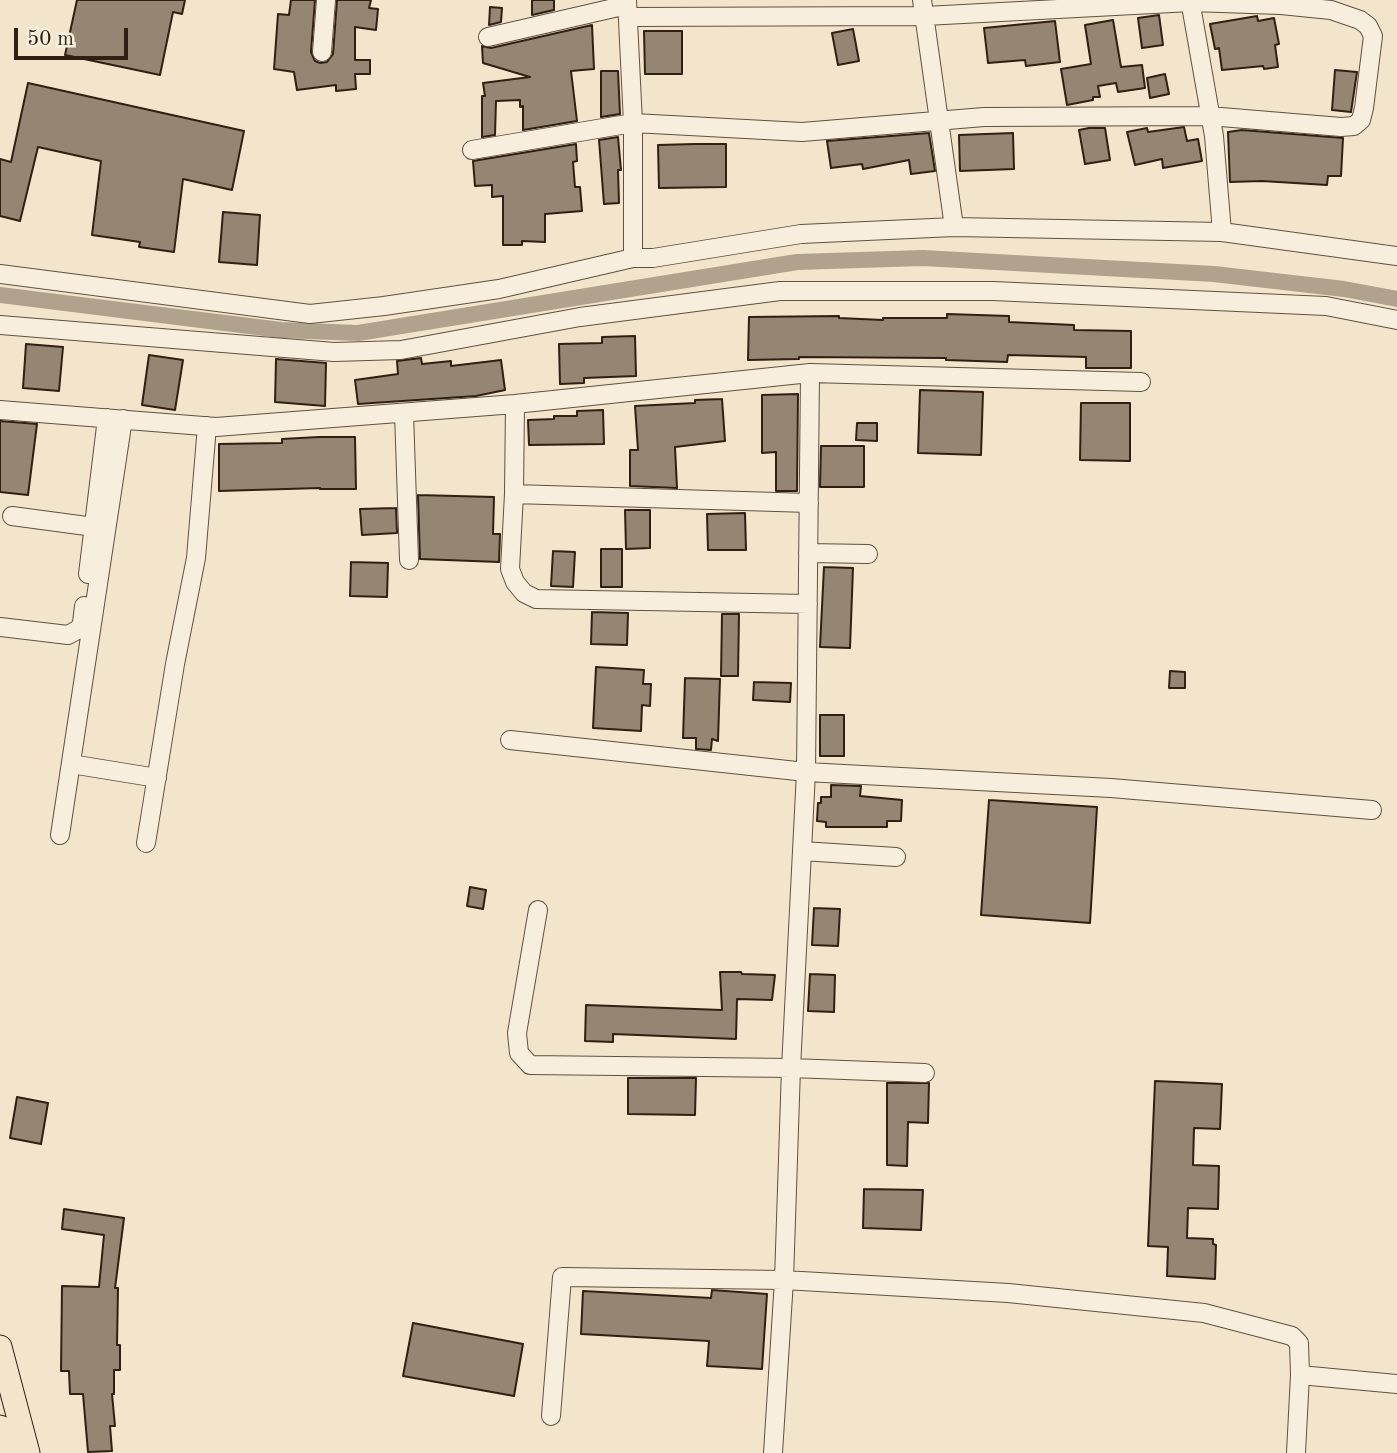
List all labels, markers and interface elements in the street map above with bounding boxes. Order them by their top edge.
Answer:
scale bar [18,14,131,58]
text: 50 m [27,29,74,50]

